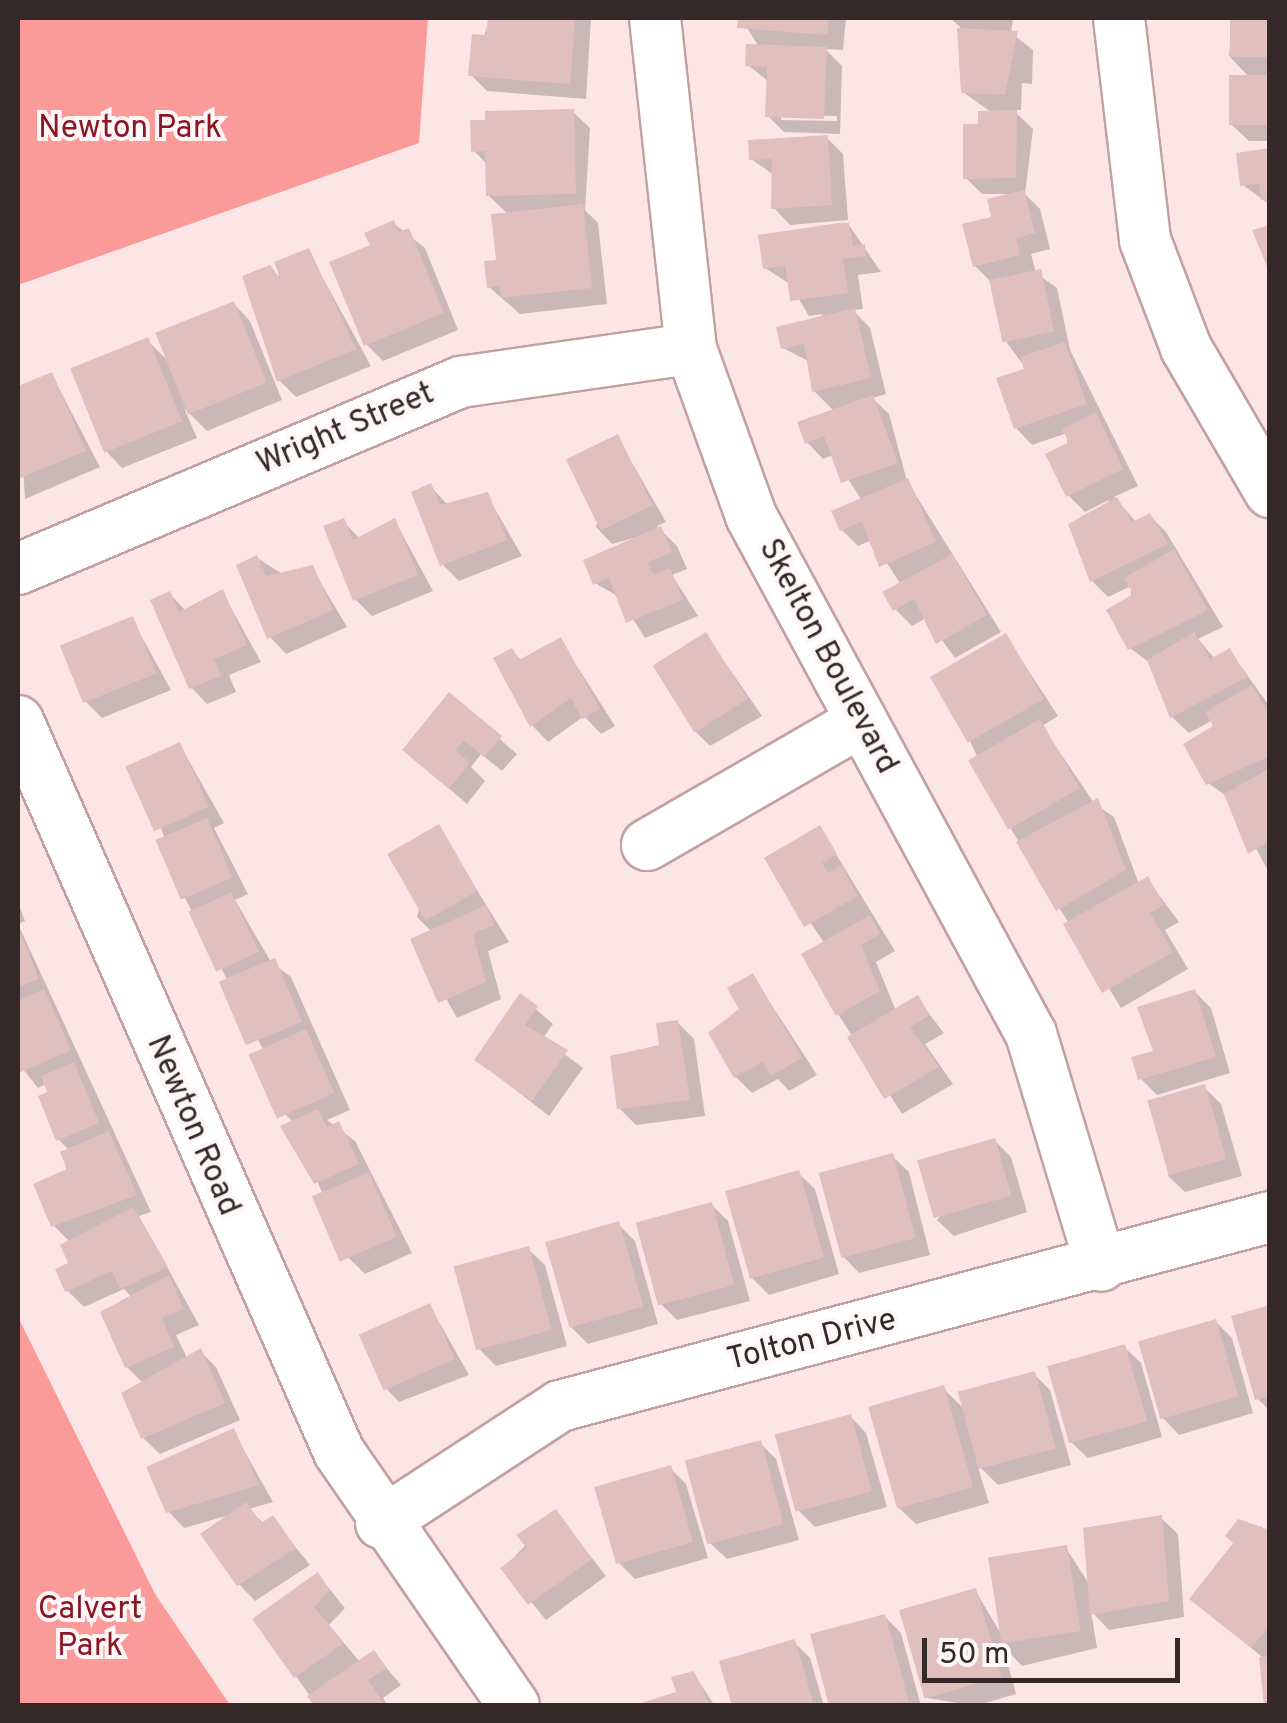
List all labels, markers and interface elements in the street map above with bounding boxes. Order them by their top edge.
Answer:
park label: Newton Park [38,110,222,148]
street label: Wright Street [252,375,440,485]
street label: Skelton Boulevard [749,533,905,781]
street label: Newton Road [137,1030,247,1222]
street label: Tolton Drive [724,1301,900,1381]
park label: Calvert Park [38,1592,142,1667]
scale bar [927,1618,1184,1680]
text: 50 m [939,1637,1009,1674]

